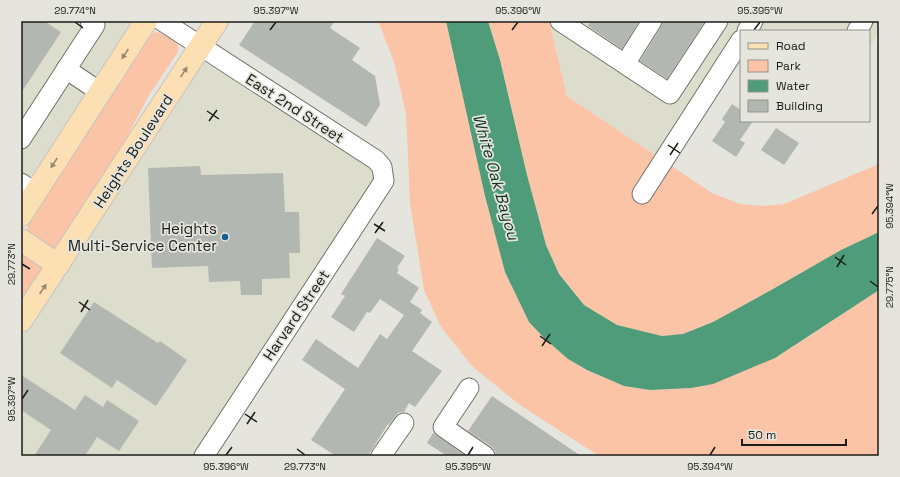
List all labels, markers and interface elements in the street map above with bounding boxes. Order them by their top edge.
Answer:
text: 29.774°N [54,4,96,17]
text: 95.397°W [254,4,299,17]
text: 95.396°W [495,4,541,17]
text: 95.395°W [737,4,783,17]
legend [740,30,870,122]
text: Road [776,38,805,54]
one-way arrow [121,48,128,60]
text: Park [776,58,801,74]
one-way arrow [181,66,188,78]
street label: East 2nd Street [242,69,348,147]
text: Water [776,78,810,94]
street label: Heights Boulevard [89,91,177,211]
text: Building [776,98,823,114]
water label: White Oak Bayou [468,112,524,244]
one-way arrow [51,157,58,169]
text: 95.394°W [883,183,896,229]
place label: Heights Multi-Service Center [68,219,217,255]
marker: Heights Multi-Service Center [220,232,230,242]
text: 29.773°N [5,243,18,285]
street label: Harvard Street [259,266,333,364]
text: 29.775°N [883,266,896,308]
one-way arrow [39,284,47,294]
text: 95.397°W [5,376,18,421]
scale bar [742,421,846,447]
text: 50 m [748,427,776,443]
text: 95.396°W [203,460,249,473]
text: 29.773°N [284,460,326,473]
text: 95.395°W [445,460,491,473]
text: 95.394°W [687,460,733,473]

